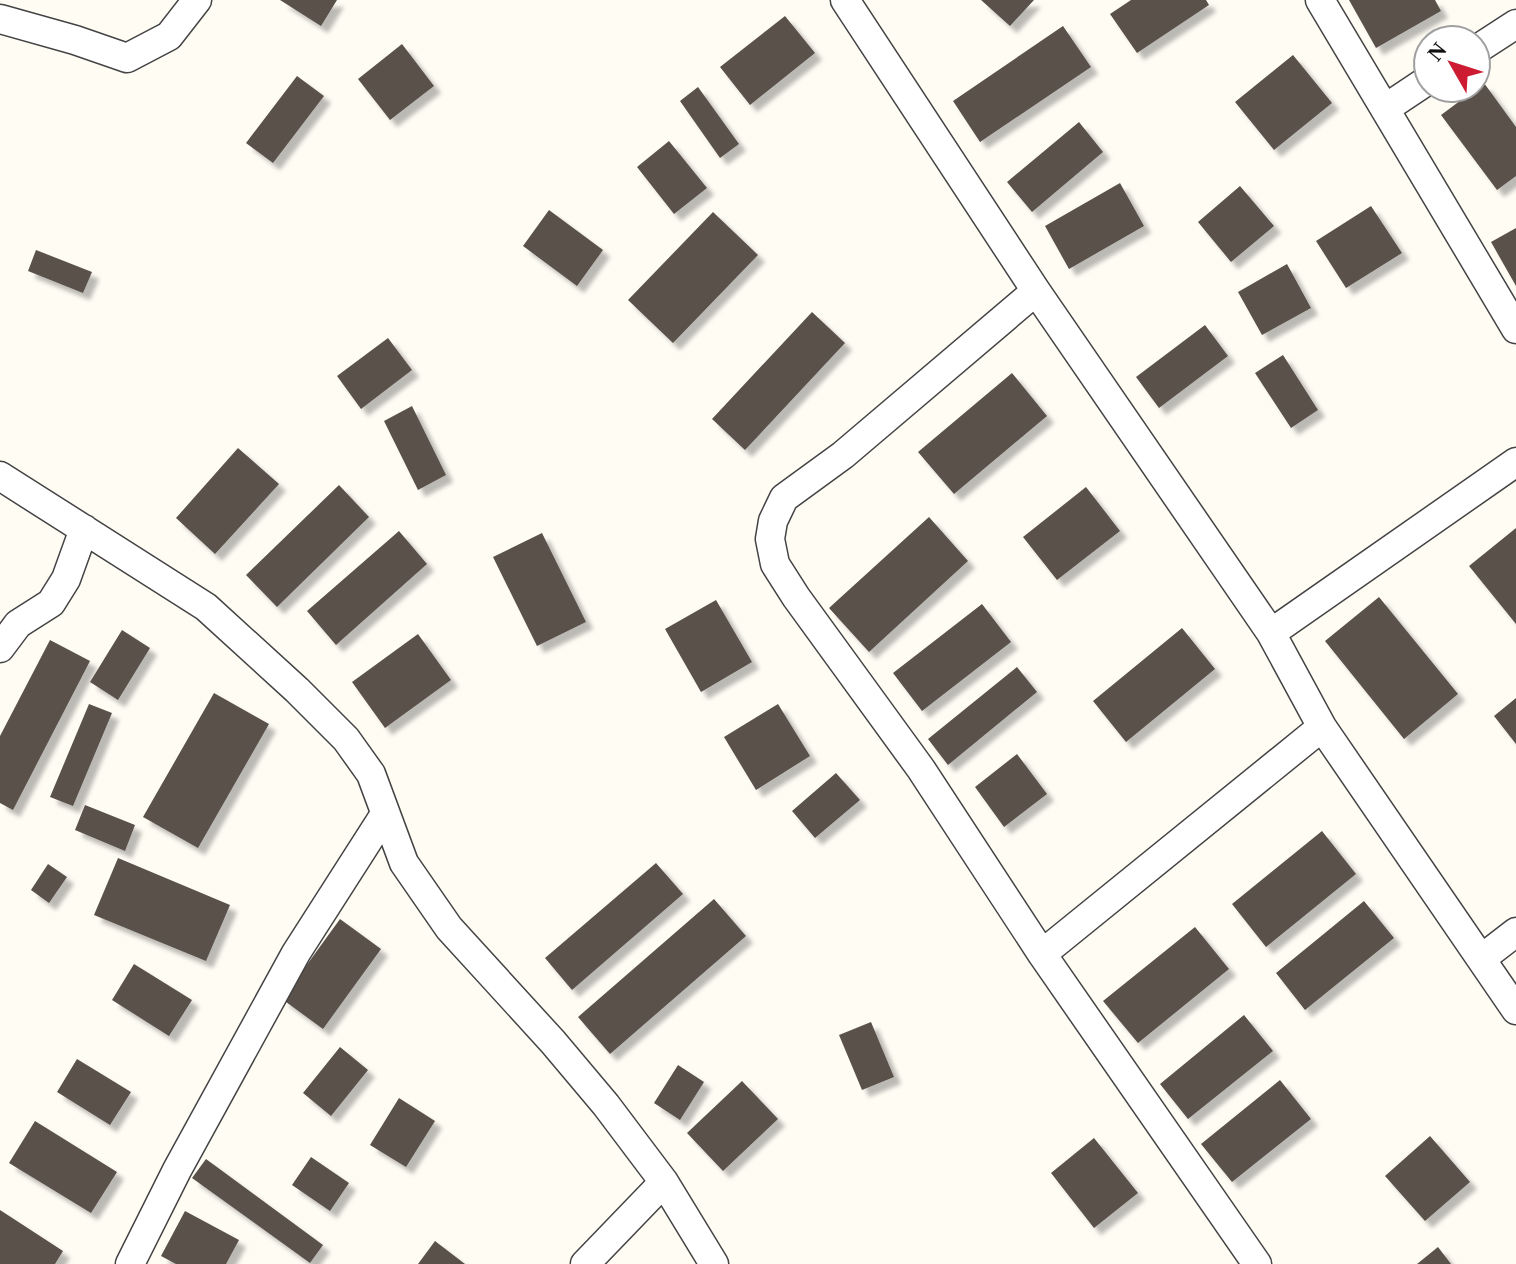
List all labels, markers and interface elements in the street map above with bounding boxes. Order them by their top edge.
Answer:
north arrow [1412,24,1492,104]
text: N [1422,38,1452,66]

